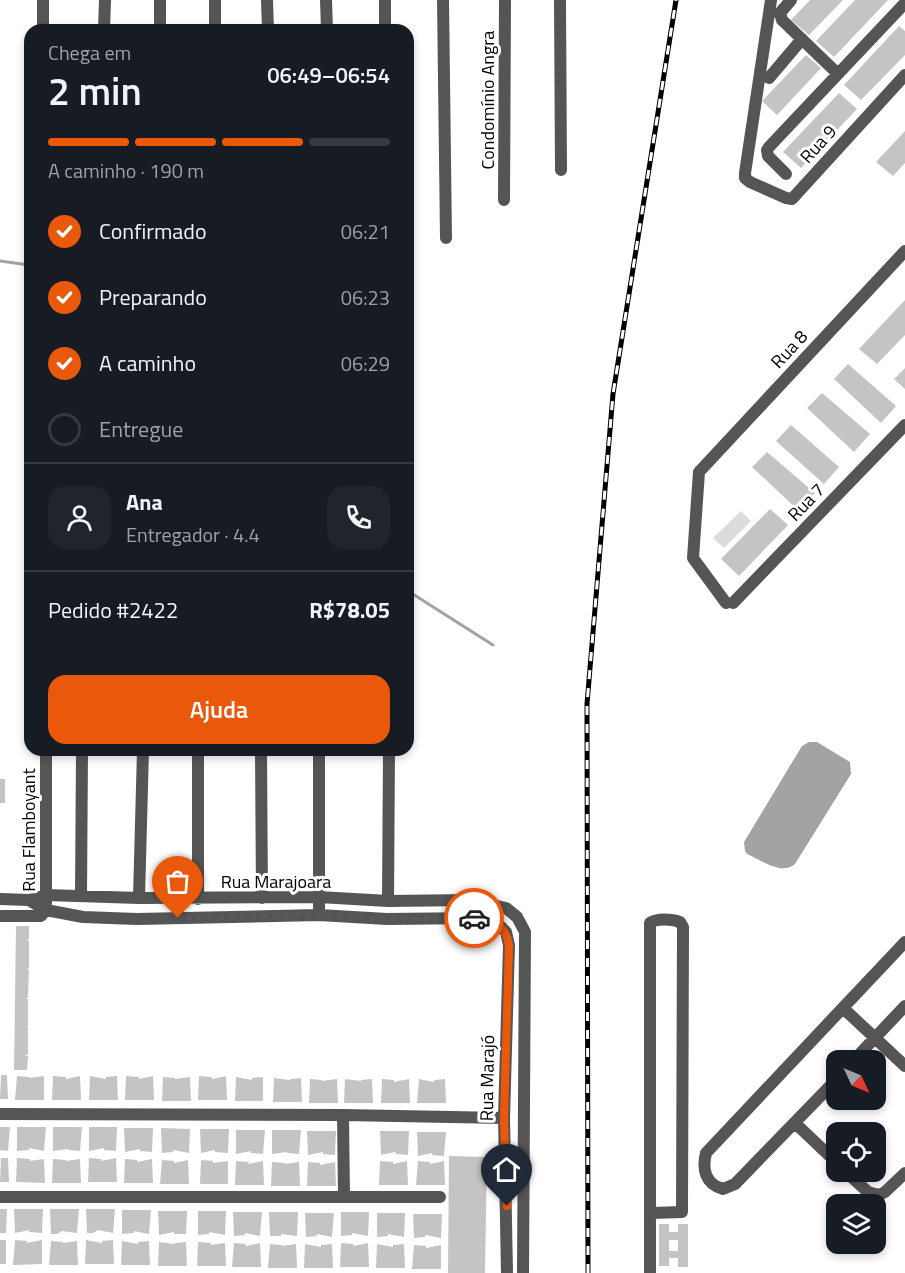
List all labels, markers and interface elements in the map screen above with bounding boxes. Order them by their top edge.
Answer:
street label: Condomínio Angra [474,31,501,169]
text: Chega em [48,37,131,68]
text: 06:49–06:54 [267,58,390,92]
text: 2 min [48,61,142,120]
street label: Rua 9 [793,119,843,169]
text: A caminho · 190 m [48,155,204,186]
text: Confirmado [99,214,207,248]
icon: check [48,215,81,248]
text: 06:21 [341,216,390,247]
text: Preparando [99,280,207,314]
icon: check [48,281,81,314]
text: 06:23 [341,282,390,313]
street label: Rua 8 [764,324,814,374]
text: A caminho [99,346,196,380]
icon: check [48,347,81,380]
text: 06:29 [341,348,390,379]
text: Entregue [99,412,183,446]
street label: Rua 7 [781,477,831,527]
text: Ana [126,485,163,519]
button: person [48,486,111,549]
button: phone [327,486,390,549]
text: Entregador · 4.4 [126,519,260,550]
text: Pedido #2422 [48,593,178,627]
text: R$78.05 [309,593,390,627]
button: Ajuda [48,675,390,744]
street label: Rua Flamboyant [15,768,42,892]
pin [152,856,203,918]
icon: bag [161,865,194,898]
street label: Rua Marajoara [221,868,331,895]
courier [444,888,504,948]
icon: car [458,902,491,935]
street label: Rua Marajó [473,1035,501,1121]
north arrow [826,1050,886,1110]
map controls [826,1050,886,1254]
button: locate [826,1122,886,1182]
pin [481,1144,532,1206]
icon: home [490,1153,523,1186]
button: layers [826,1194,886,1254]

